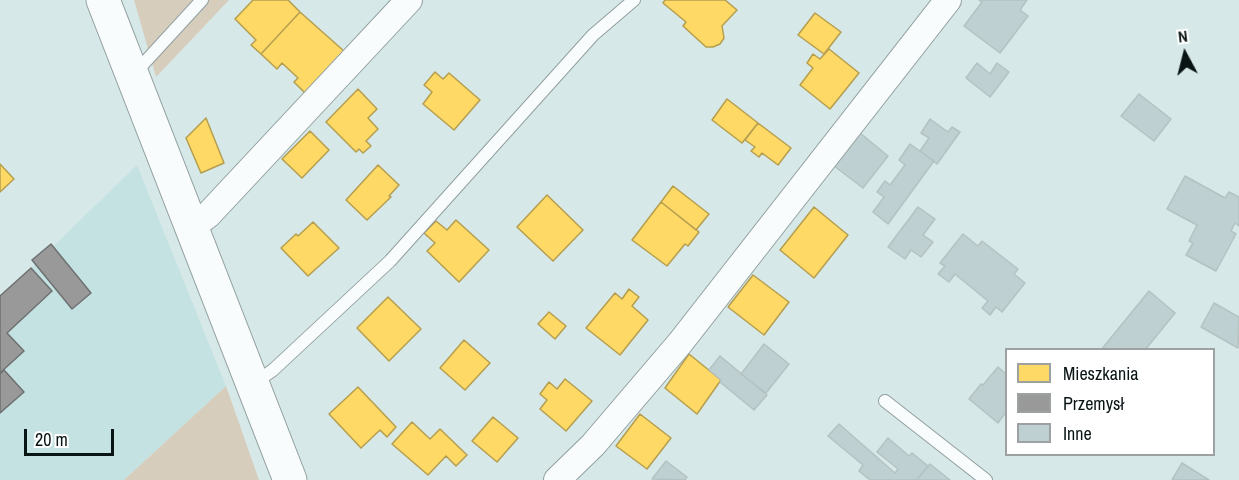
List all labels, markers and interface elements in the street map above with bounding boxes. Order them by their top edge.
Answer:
north arrow [1155,24,1215,84]
text: N [1177,25,1189,48]
legend [1005,348,1215,456]
text: Mieszkania [1063,361,1138,386]
text: Przemysł [1063,391,1124,416]
scale bar [27,417,117,455]
text: Inne [1063,421,1092,446]
text: 20 m [35,427,68,452]

